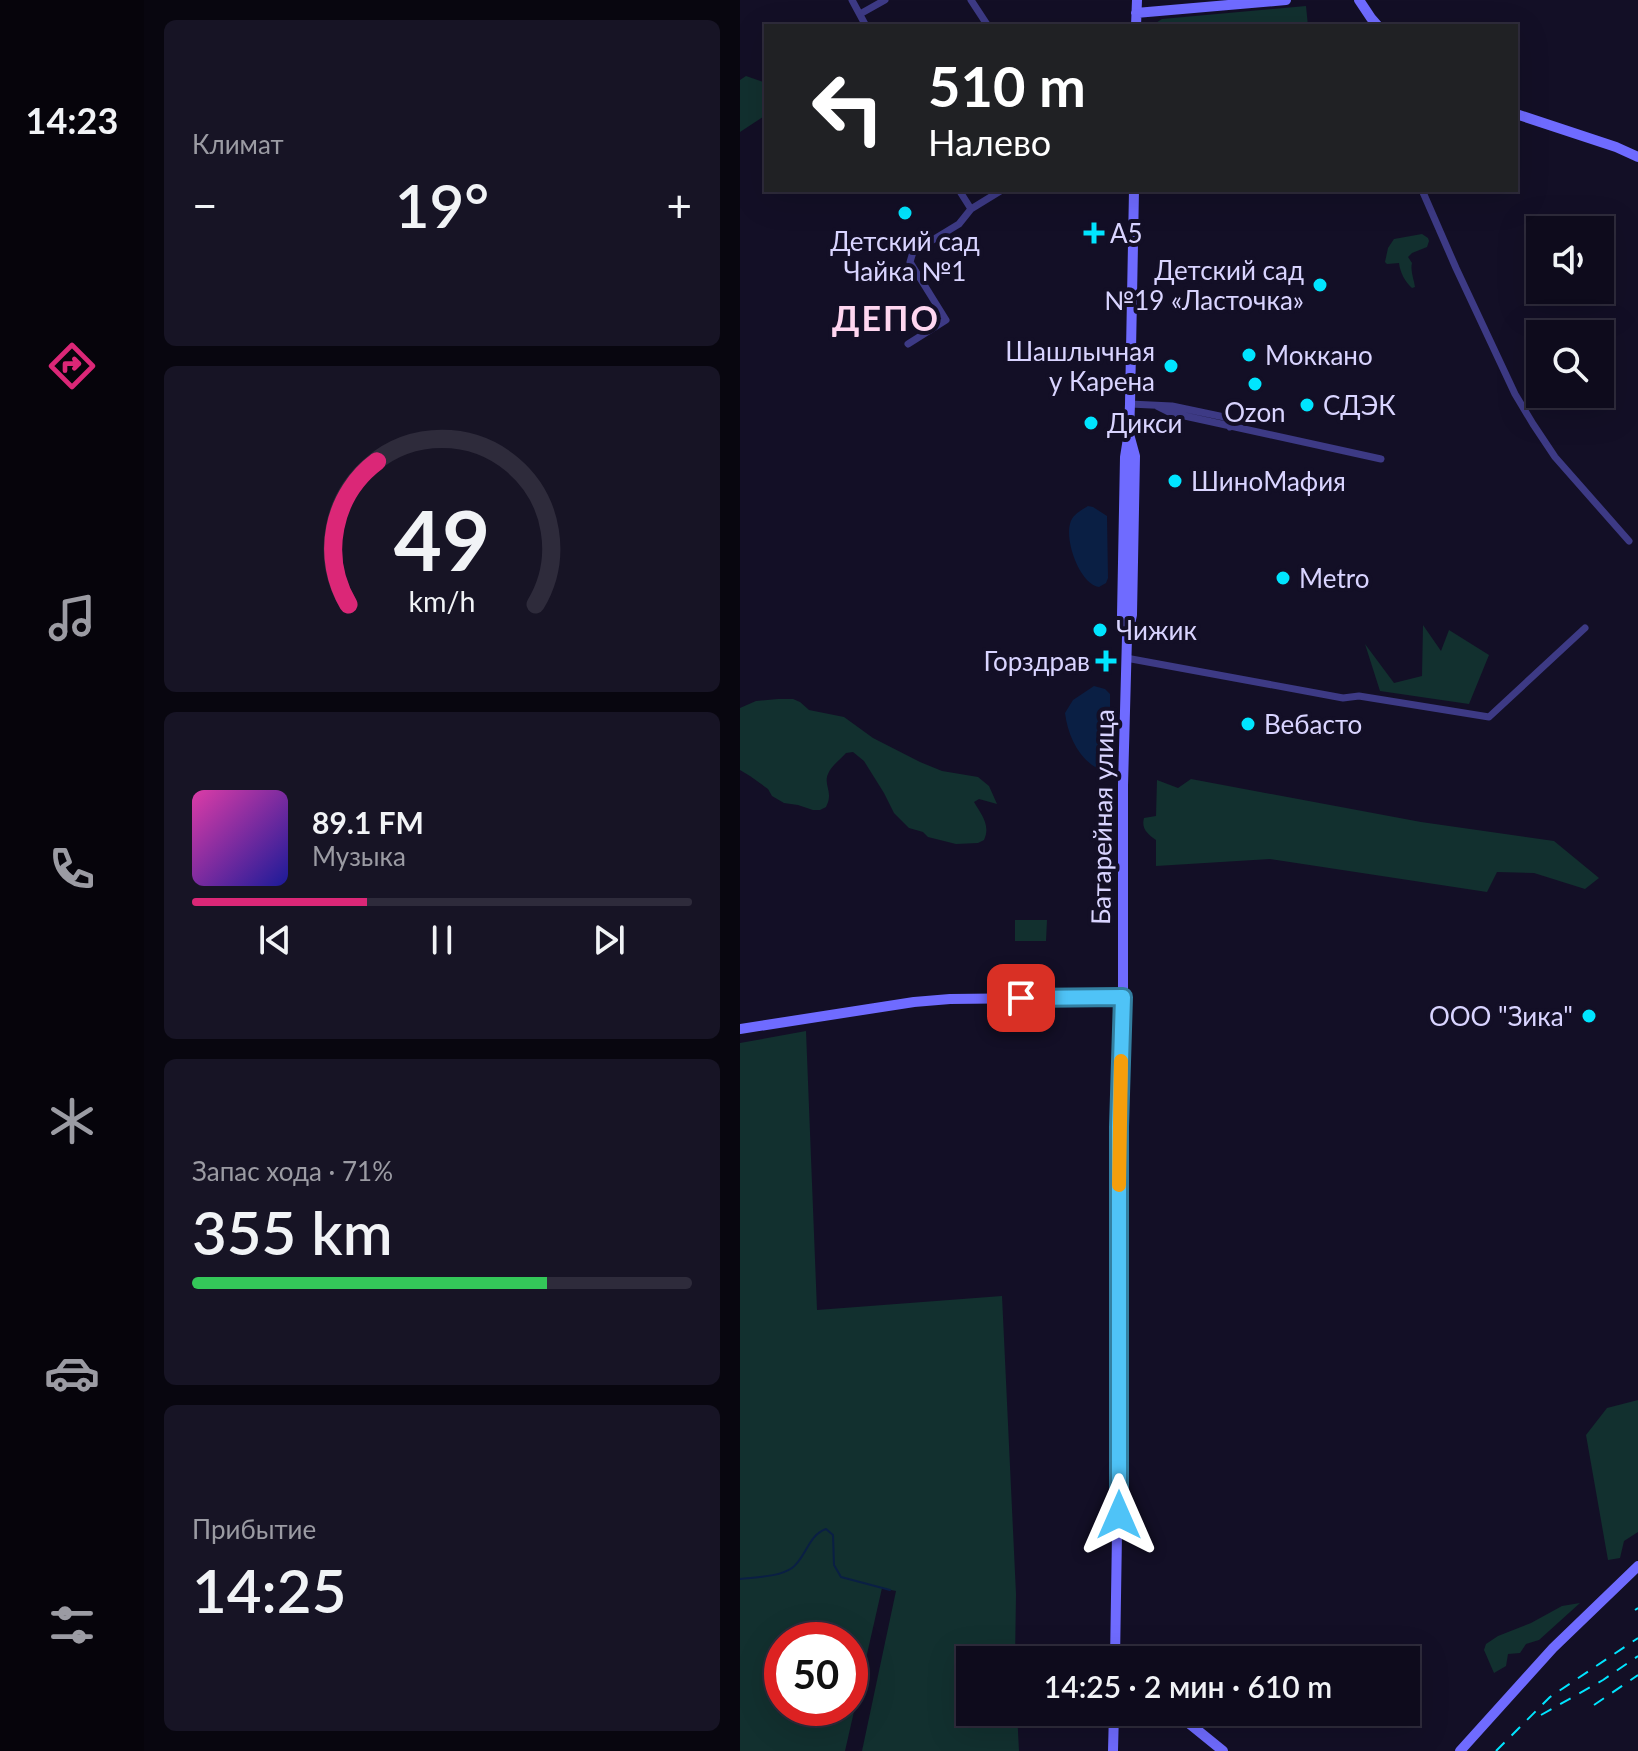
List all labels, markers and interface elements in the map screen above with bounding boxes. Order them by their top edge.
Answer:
text: 510 m [928,52,1086,119]
icon: left [796,56,900,160]
text: 14:23 [26,98,118,142]
text: Налево [928,120,1051,164]
text: Климат [192,128,284,160]
text: 19° [395,169,489,241]
text: − [192,179,218,231]
text: + [666,179,692,231]
marker: Детский сад Чайка №1 [896,204,914,222]
map controls [1526,216,1614,408]
button: sound [1526,216,1614,304]
place label: А5 [1110,217,1143,249]
marker: А5 [1085,224,1103,242]
place label: Детский сад Чайка №1 [830,225,980,287]
place label: Детский сад №19 «Ласточка» [1104,254,1304,316]
marker: Детский сад №19 «Ласточка» [1311,276,1329,294]
district label: ДЕПО [832,297,940,338]
button: search [1526,320,1614,408]
place label: Шашлычная у Карена [1005,335,1155,397]
icon: directions [44,338,100,394]
place label: Моккано [1265,339,1373,371]
marker: Моккано [1240,346,1258,364]
marker: Шашлычная у Карена [1162,357,1180,375]
marker: Ozon [1246,375,1264,393]
place label: СДЭК [1323,389,1396,421]
place label: Ozon [1224,396,1286,428]
marker: СДЭК [1298,396,1316,414]
place label: Дикси [1107,407,1182,439]
marker: Дикси [1082,414,1100,432]
place label: ШиноМафия [1191,465,1346,497]
marker: ШиноМафия [1166,472,1184,490]
text: 49 [394,489,490,589]
place label: Metro [1299,562,1369,594]
marker: Metro [1274,569,1292,587]
text: km/h [409,584,475,618]
icon: music [44,590,100,646]
place label: Чижик [1116,614,1197,646]
marker: Чижик [1091,621,1109,639]
place label: Горздрав [983,645,1090,677]
marker: Горздрав [1097,652,1115,670]
place label: Вебасто [1264,708,1362,740]
street label: Батарейная улица [1084,709,1120,925]
marker: Вебасто [1239,715,1257,733]
text: 89.1 FM [312,804,424,840]
text: Музыка [312,840,406,872]
icon: phone [44,841,100,897]
icon: previous [253,918,297,962]
icon: pause [420,918,464,962]
icon: next [587,918,631,962]
pin [987,964,1055,1032]
icon: arrive [999,976,1043,1020]
place label: ООО "Зика" [1429,1000,1573,1032]
marker: ООО "Зика" [1580,1007,1598,1025]
icon: climate [44,1093,100,1149]
text: Запас хода · 71% [192,1155,393,1187]
text: 355 km [192,1196,393,1268]
icon: car [44,1345,100,1401]
position arrow [1077,1473,1161,1557]
text: Прибытие [192,1513,316,1545]
text: 14:25 [192,1554,346,1626]
icon: filters [44,1597,100,1653]
speed limit sign: 50 [764,1622,868,1726]
text: 14:25 · 2 мин · 610 m [1044,1668,1332,1704]

